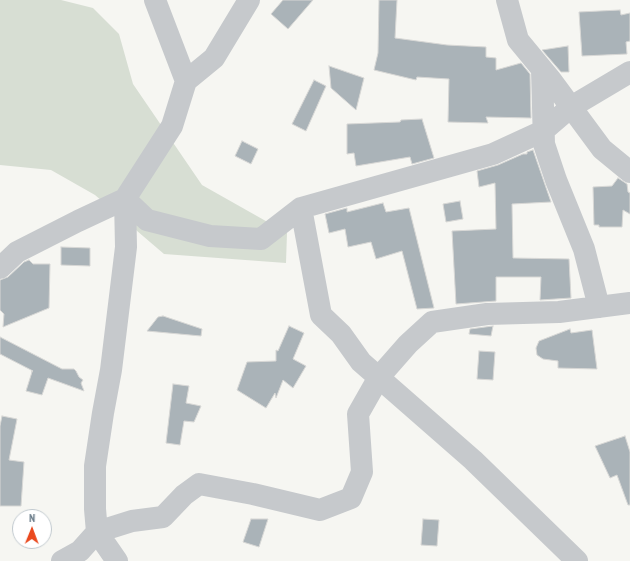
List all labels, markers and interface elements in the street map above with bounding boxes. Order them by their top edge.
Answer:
north arrow [12,509,52,549]
text: N [29,511,35,525]

